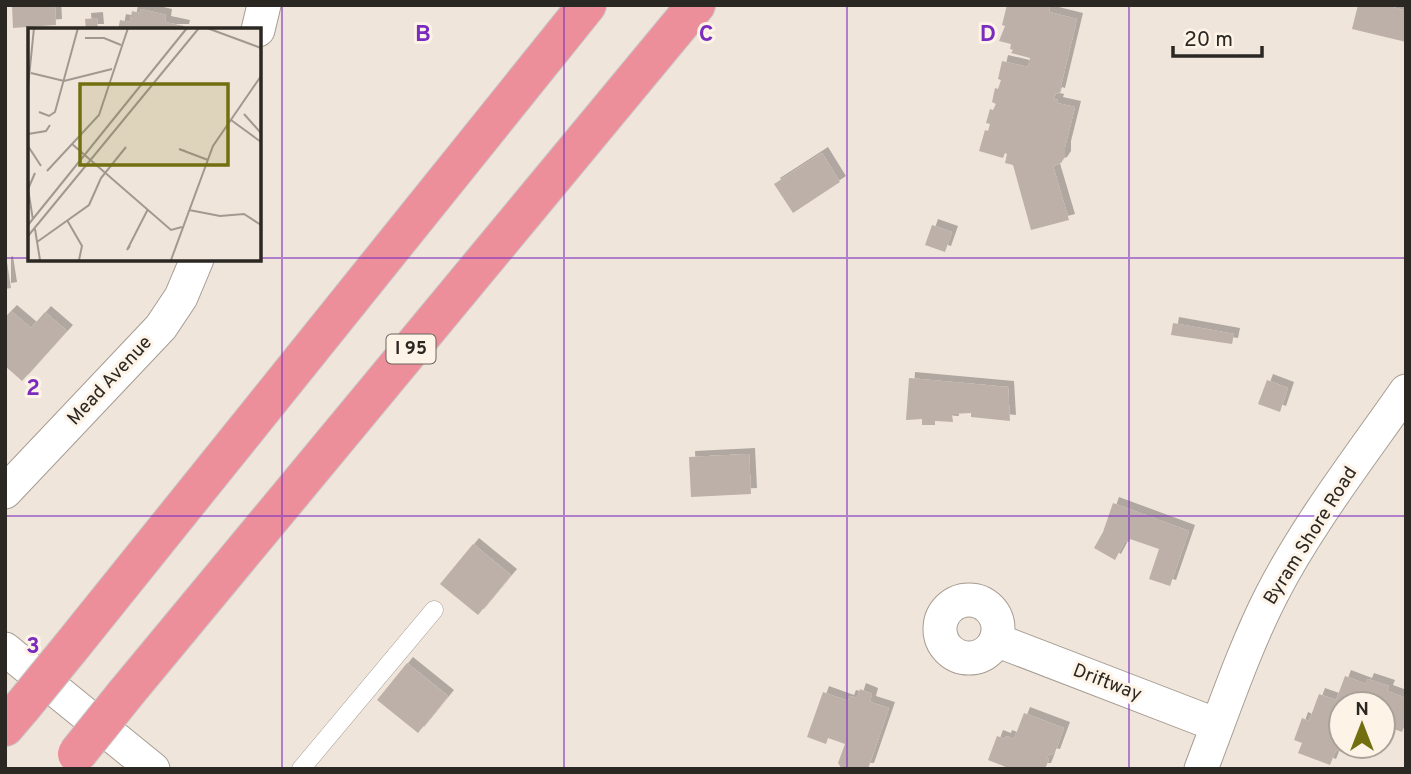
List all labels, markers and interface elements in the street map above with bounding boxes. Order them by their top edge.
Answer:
scale bar [1173,14,1262,58]
text: B [415,21,431,50]
text: C [699,21,713,50]
text: D [980,21,996,50]
text: 20 m [1184,27,1233,54]
inset map [28,28,261,261]
street label: Mead Avenue [62,331,158,431]
road number: I 95 [386,334,436,363]
text: 2 [26,375,40,404]
street label: Byram Shore Road [1259,462,1363,610]
text: 3 [26,633,40,662]
street label: Driftway [1069,659,1145,707]
north arrow [1327,690,1397,760]
text: N [1355,698,1369,722]

